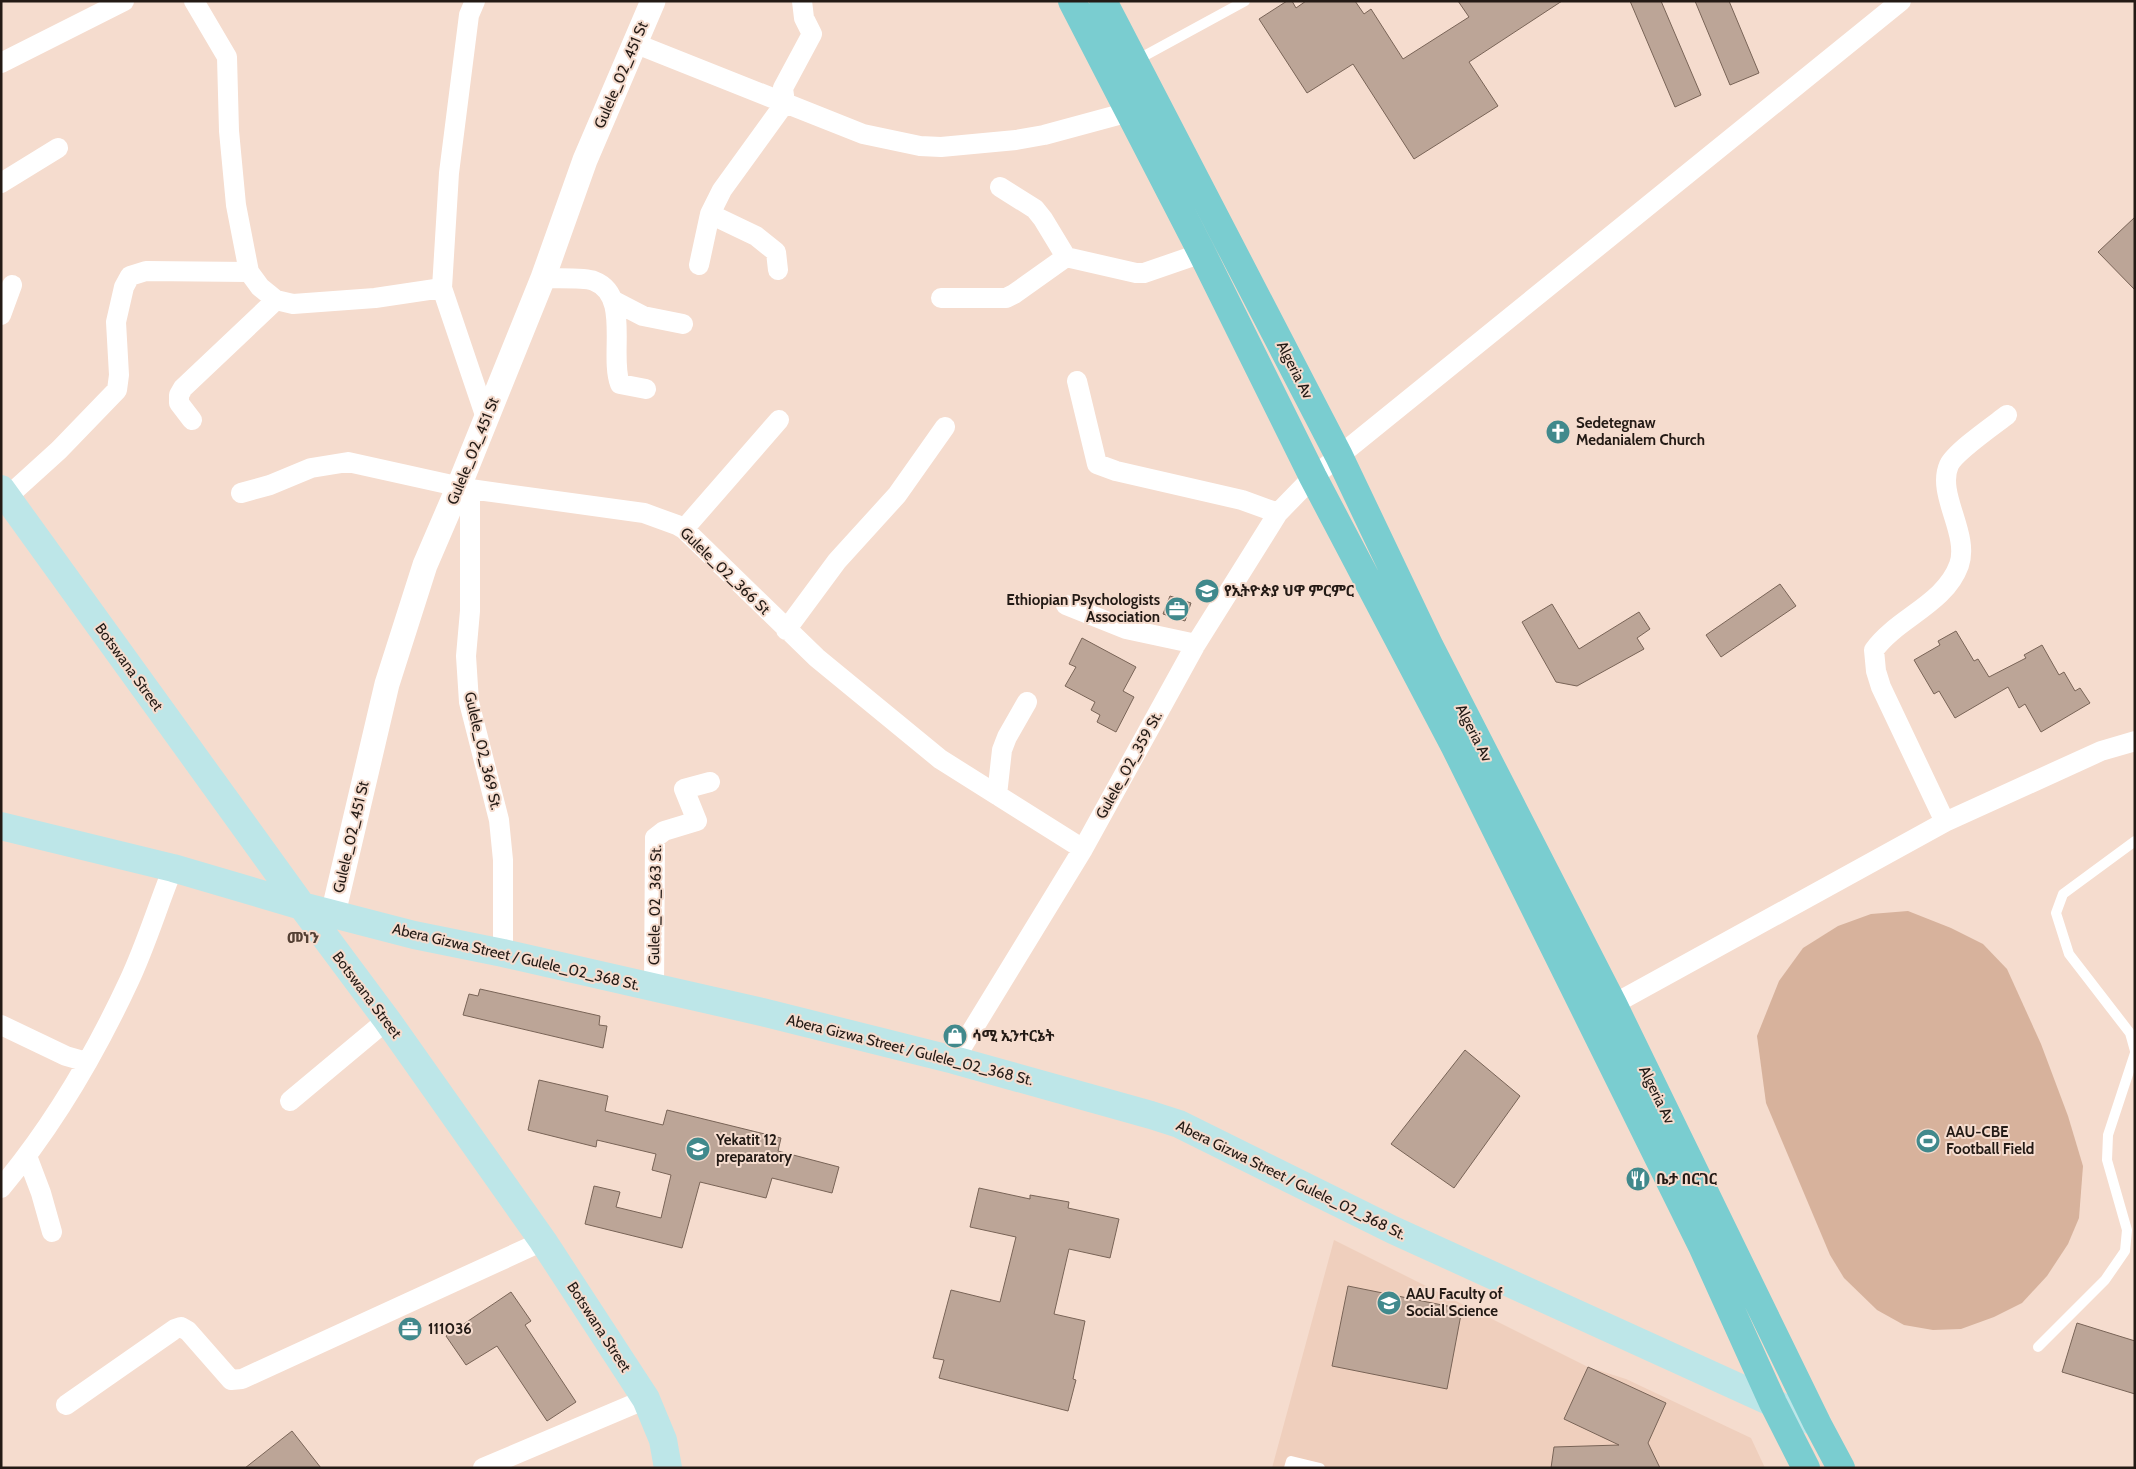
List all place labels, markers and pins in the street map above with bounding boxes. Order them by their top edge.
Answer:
place label: Sedetegnaw Medanialem Church [1576,414,1705,449]
church icon: Sedetegnaw Medanialem Church [1545,419,1571,445]
school or university icon: የኢትዮጵያ ህዋ ምርምር [1194,578,1220,604]
place label: የኢትዮጵያ ህዋ ምርምር [1224,582,1355,600]
place label: Ethiopian Psychologists Association [1006,591,1160,626]
office icon: Ethiopian Psychologists Association [1164,596,1190,622]
shop icon: ሳሚ ኢንተርኔት [942,1023,968,1049]
place label: ሳሚ ኢንተርኔት [972,1027,1055,1045]
place label: AAU-CBE Football Field [1946,1123,2034,1158]
sports icon: AAU-CBE Football Field [1915,1128,1941,1154]
place label: Yekatit 12 preparatory [715,1131,793,1166]
school or university icon: Yekatit 12 preparatory [685,1136,711,1162]
restaurant icon: ቤታ በርገር [1625,1166,1651,1192]
place label: ቤታ በርገር [1656,1170,1718,1188]
place label: AAU Faculty of Social Science [1406,1285,1503,1320]
school or university icon: AAU Faculty of Social Science [1376,1290,1402,1316]
office icon: 111036 [397,1316,423,1342]
place label: 111036 [428,1320,472,1338]

